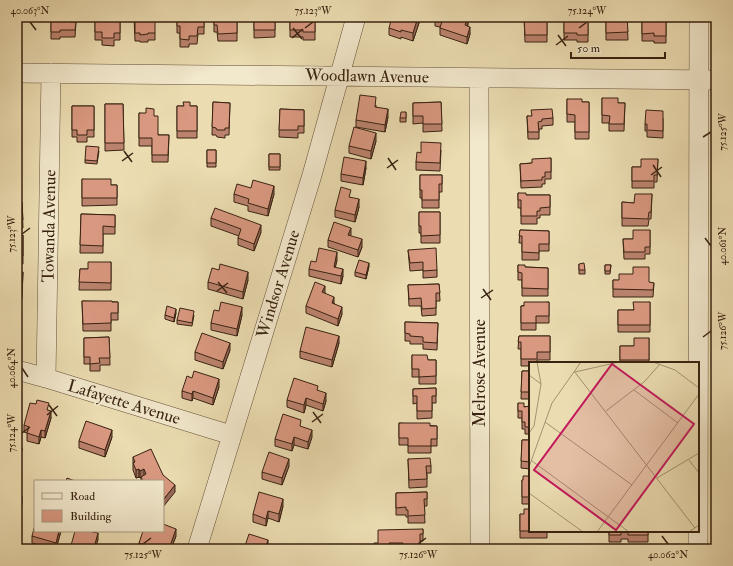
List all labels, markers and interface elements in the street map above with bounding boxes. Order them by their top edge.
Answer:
text: 40.063°N [11,5,50,17]
text: 75.123°W [295,5,332,17]
text: 75.124°W [568,5,607,17]
scale bar [571,34,665,60]
text: 50 m [577,41,601,56]
street label: Woodlawn Avenue [304,64,429,88]
text: 75.125°W [717,112,729,151]
street label: Towanda Avenue [38,169,60,283]
text: 75.123°W [6,215,18,252]
street label: Windsor Avenue [251,227,304,342]
text: 40.061°N [717,227,729,265]
text: 75.126°W [717,311,729,350]
street label: Melrose Avenue [469,319,490,427]
text: 40.064°N [6,348,18,388]
inset map [529,362,699,532]
street label: Lafayette Avenue [65,375,183,430]
text: 75.124°W [6,413,18,452]
legend [34,480,164,532]
text: Road [70,489,95,504]
text: Building [70,509,113,524]
text: 75.125°W [124,549,163,561]
text: 75.126°W [399,549,438,561]
text: 40.062°N [648,549,688,561]

